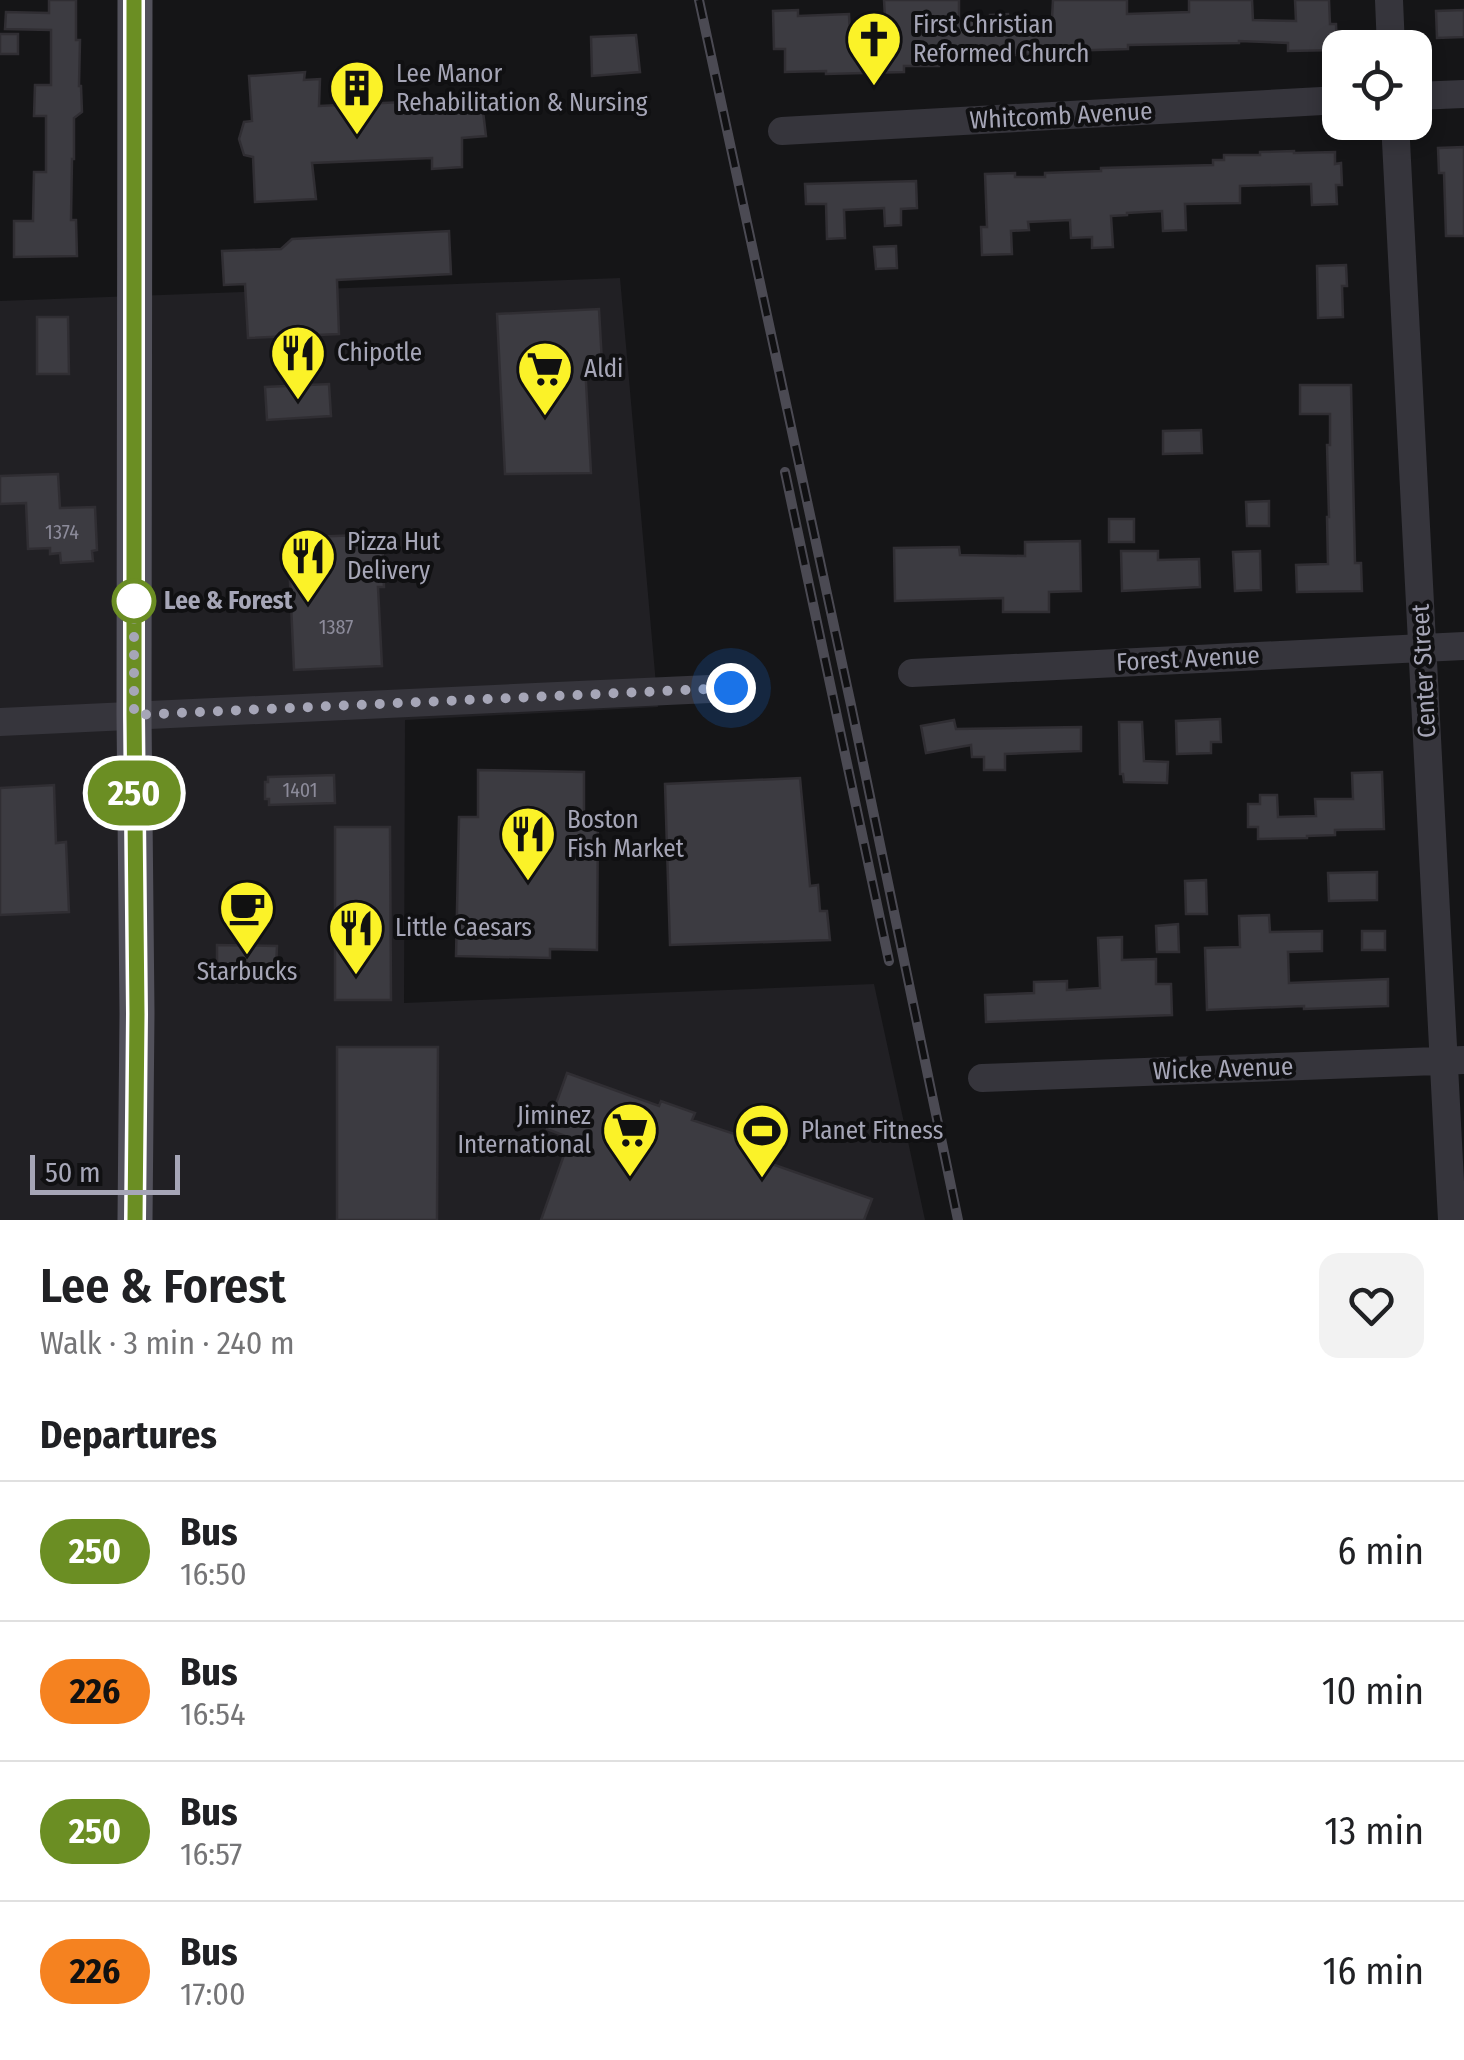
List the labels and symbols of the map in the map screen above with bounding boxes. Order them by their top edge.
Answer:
church icon: First Christian Reformed Church [844,9,904,88]
place label: First Christian Reformed Church [913,10,1089,69]
building icon: Lee Manor Rehabilitation & Nursing [327,58,387,137]
place label: Lee Manor Rehabilitation & Nursing [396,59,648,118]
street label: Whitcomb Avenue [969,96,1153,136]
restaurant icon: Chipotle [268,323,328,402]
place label: Chipotle [337,338,422,368]
supermarket icon: Aldi [515,339,575,418]
place label: Aldi [584,354,623,384]
house number: 1374 [45,520,79,544]
restaurant icon: Pizza Hut Delivery [278,526,338,605]
place label: Pizza Hut Delivery [347,527,441,586]
marker: Lee & Forest [113,580,155,622]
place label: Lee & Forest [164,586,294,616]
street label: Center Street [1405,603,1442,739]
house number: 1387 [319,615,353,639]
street label: Forest Avenue [1116,640,1260,678]
your location [706,663,756,713]
line badge: 250 [76,760,192,826]
house number: 1401 [282,778,318,802]
restaurant icon: Boston Fish Market [498,804,558,883]
place label: Boston Fish Market [567,805,685,864]
cafe icon: Starbucks [217,878,277,957]
restaurant icon: Little Caesars [326,898,386,977]
place label: Little Caesars [395,913,532,943]
place label: Starbucks [197,957,297,987]
street label: Wicke Avenue [1152,1052,1294,1086]
supermarket icon: Jiminez International [600,1100,660,1179]
place label: Jiminez International [458,1101,591,1160]
sports icon: Planet Fitness [732,1101,792,1180]
place label: Planet Fitness [801,1116,943,1146]
scale bar [30,1150,180,1194]

